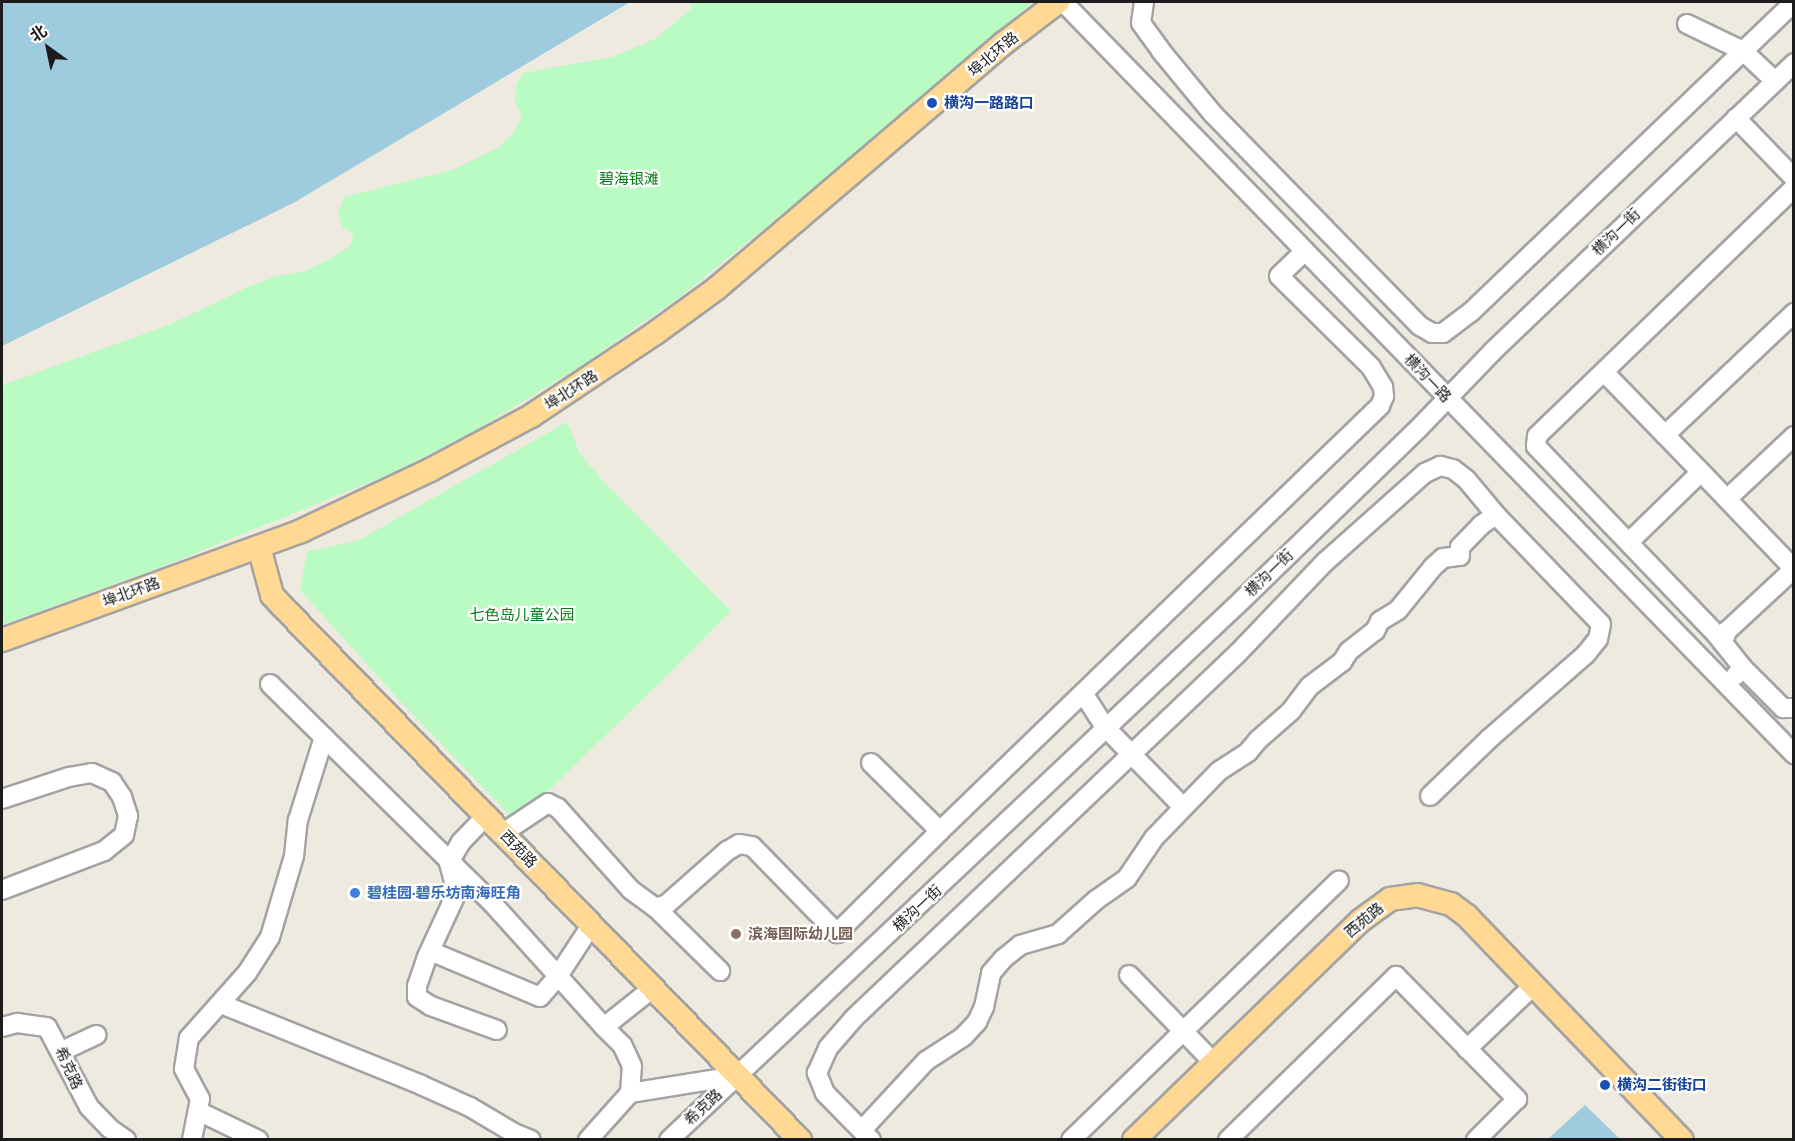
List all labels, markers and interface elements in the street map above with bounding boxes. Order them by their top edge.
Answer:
north arrow [18,18,78,78]
text: 北 [26,20,50,45]
street label: 埠北环路 [964,28,1022,80]
place label: 横沟一路路口 [944,94,1034,112]
marker: 横沟一路路口 [925,96,939,110]
park label: 碧海银滩 [599,170,659,188]
street label: 横沟一街 [1588,205,1644,259]
street label: 横沟一路 [1401,350,1455,406]
street label: 埠北环路 [541,366,601,414]
street label: 横沟一街 [1241,546,1297,600]
street label: 埠北环路 [100,573,162,611]
park label: 七色岛儿童公园 [470,606,574,624]
street label: 西苑路 [497,827,541,871]
street label: 横沟一街 [889,881,945,935]
place label: 碧桂园·碧乐坊南海旺角 [367,884,521,902]
marker: 碧桂园·碧乐坊南海旺角 [348,886,362,900]
street label: 西苑路 [1341,899,1387,941]
place label: 滨海国际幼儿园 [748,925,853,943]
marker: 滨海国际幼儿园 [729,927,743,941]
street label: 希克路 [51,1044,87,1092]
place label: 横沟二街街口 [1617,1076,1707,1094]
marker: 横沟二街街口 [1598,1078,1612,1092]
street label: 希克路 [680,1085,726,1129]

